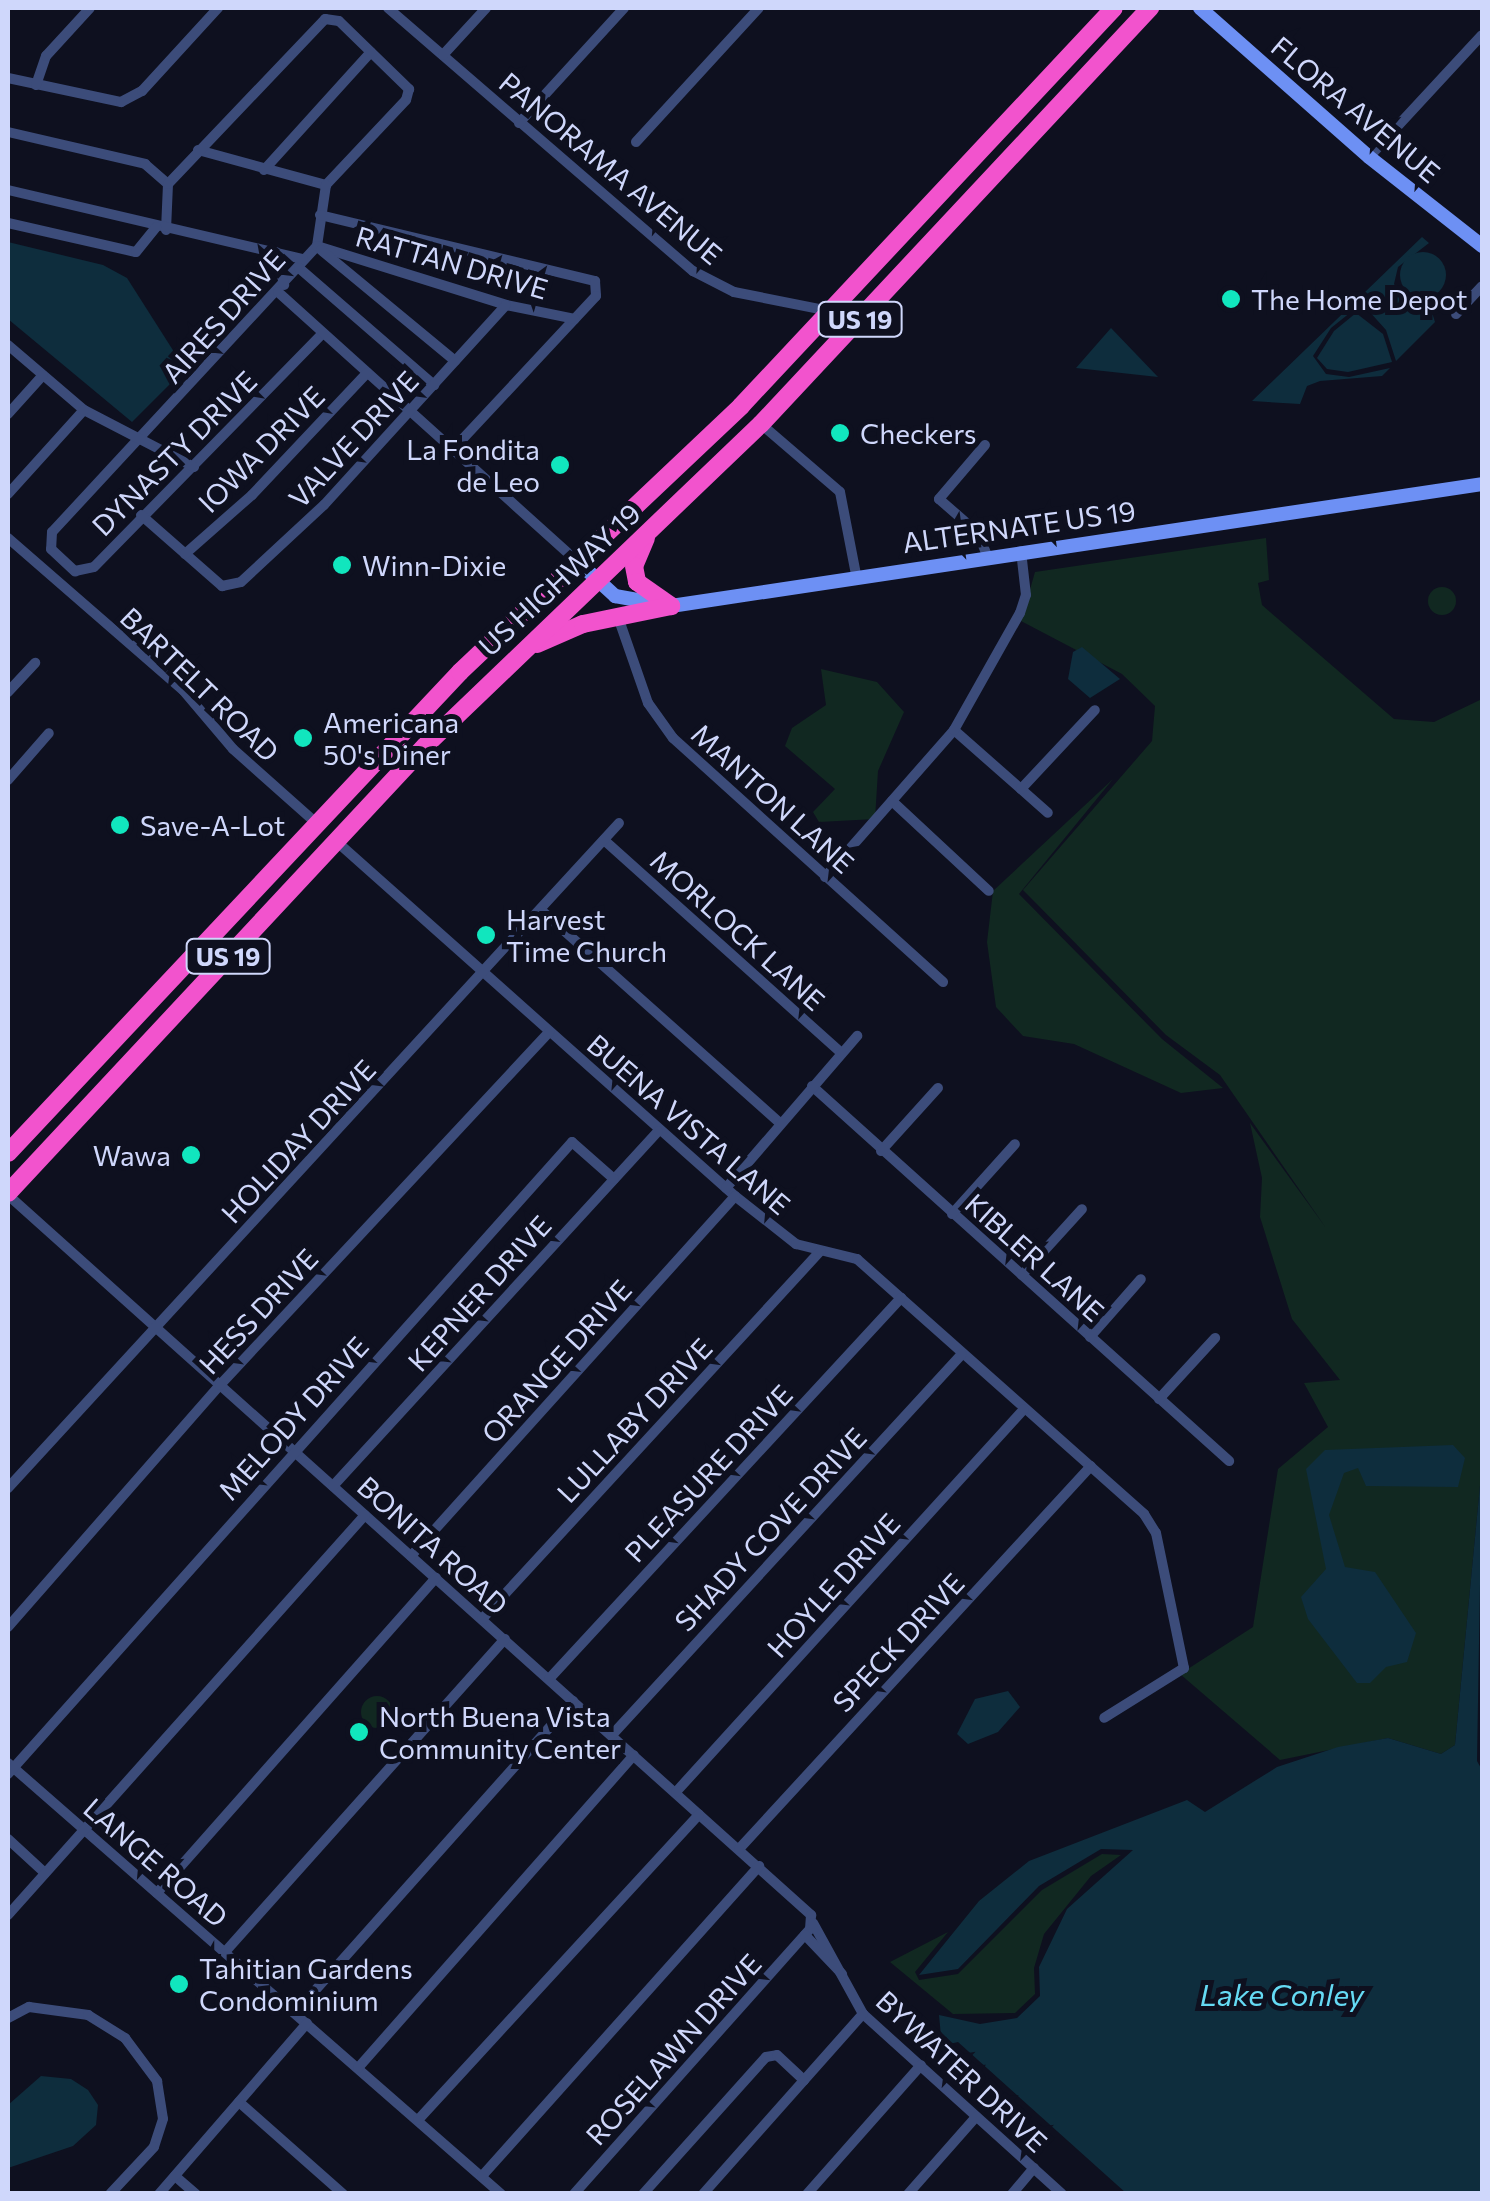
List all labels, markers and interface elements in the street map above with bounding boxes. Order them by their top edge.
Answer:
street label: FLORA AVENUE [1265,29,1447,189]
street label: PANORAMA AVENUE [493,65,729,271]
street label: RATTAN DRIVE [352,219,552,305]
street label: AIRES DRIVE [155,243,291,389]
place label: The Home Depot [1251,282,1467,316]
marker: The Home Depot [1220,288,1242,310]
road number: US 19 [818,299,902,339]
street label: DYNASTY DRIVE [85,364,263,542]
street label: VALVE DRIVE [281,364,425,514]
street label: IOWA DRIVE [191,379,331,519]
place label: Checkers [860,416,977,450]
marker: Checkers [829,422,851,444]
place label: La Fondita de Leo [406,432,540,498]
marker: La Fondita de Leo [549,454,571,476]
street label: ALTERNATE US 19 [900,493,1138,559]
street label: US HIGHWAY 19 [471,496,647,662]
place label: Winn-Dixie [362,548,506,582]
marker: Winn-Dixie [331,554,353,576]
street label: BARTELT ROAD [114,600,286,768]
place label: Americana 50's Diner [323,705,459,771]
street label: MANTON LANE [685,716,861,880]
marker: Americana 50's Diner [292,727,314,749]
place label: Save-A-Lot [140,808,285,842]
marker: Save-A-Lot [109,814,131,836]
street label: MORLOCK LANE [644,843,832,1017]
place label: Harvest Time Church [506,902,667,968]
marker: Harvest Time Church [475,924,497,946]
road number: US 19 [186,936,270,976]
street label: BUENA VISTA LANE [581,1027,797,1221]
street label: HOLIDAY DRIVE [214,1052,382,1230]
place label: Wawa [93,1138,171,1172]
marker: Wawa [180,1144,202,1166]
street label: KIBLER LANE [959,1186,1111,1328]
street label: KEPNER DRIVE [400,1208,558,1378]
street label: HESS DRIVE [192,1241,324,1381]
street label: ORANGE DRIVE [474,1273,638,1449]
street label: MELODY DRIVE [211,1329,375,1507]
street label: LULLABY DRIVE [549,1331,719,1509]
street label: PLEASURE DRIVE [617,1377,799,1569]
street label: SHADY COVE DRIVE [667,1420,873,1638]
street label: BONITA ROAD [351,1469,515,1621]
street label: HOYLE DRIVE [760,1506,906,1664]
street label: SPECK DRIVE [825,1566,971,1718]
place label: North Buena Vista Community Center [379,1699,621,1765]
marker: North Buena Vista Community Center [348,1721,370,1743]
street label: LANGE ROAD [77,1791,235,1933]
street label: ROSELAWN DRIVE [578,1946,768,2152]
place label: Tahitian Gardens Condominium [199,1951,413,2017]
marker: Tahitian Gardens Condominium [168,1973,190,1995]
water label: Lake Conley [1200,1976,1364,2012]
street label: BYWATER DRIVE [870,1983,1054,2159]

